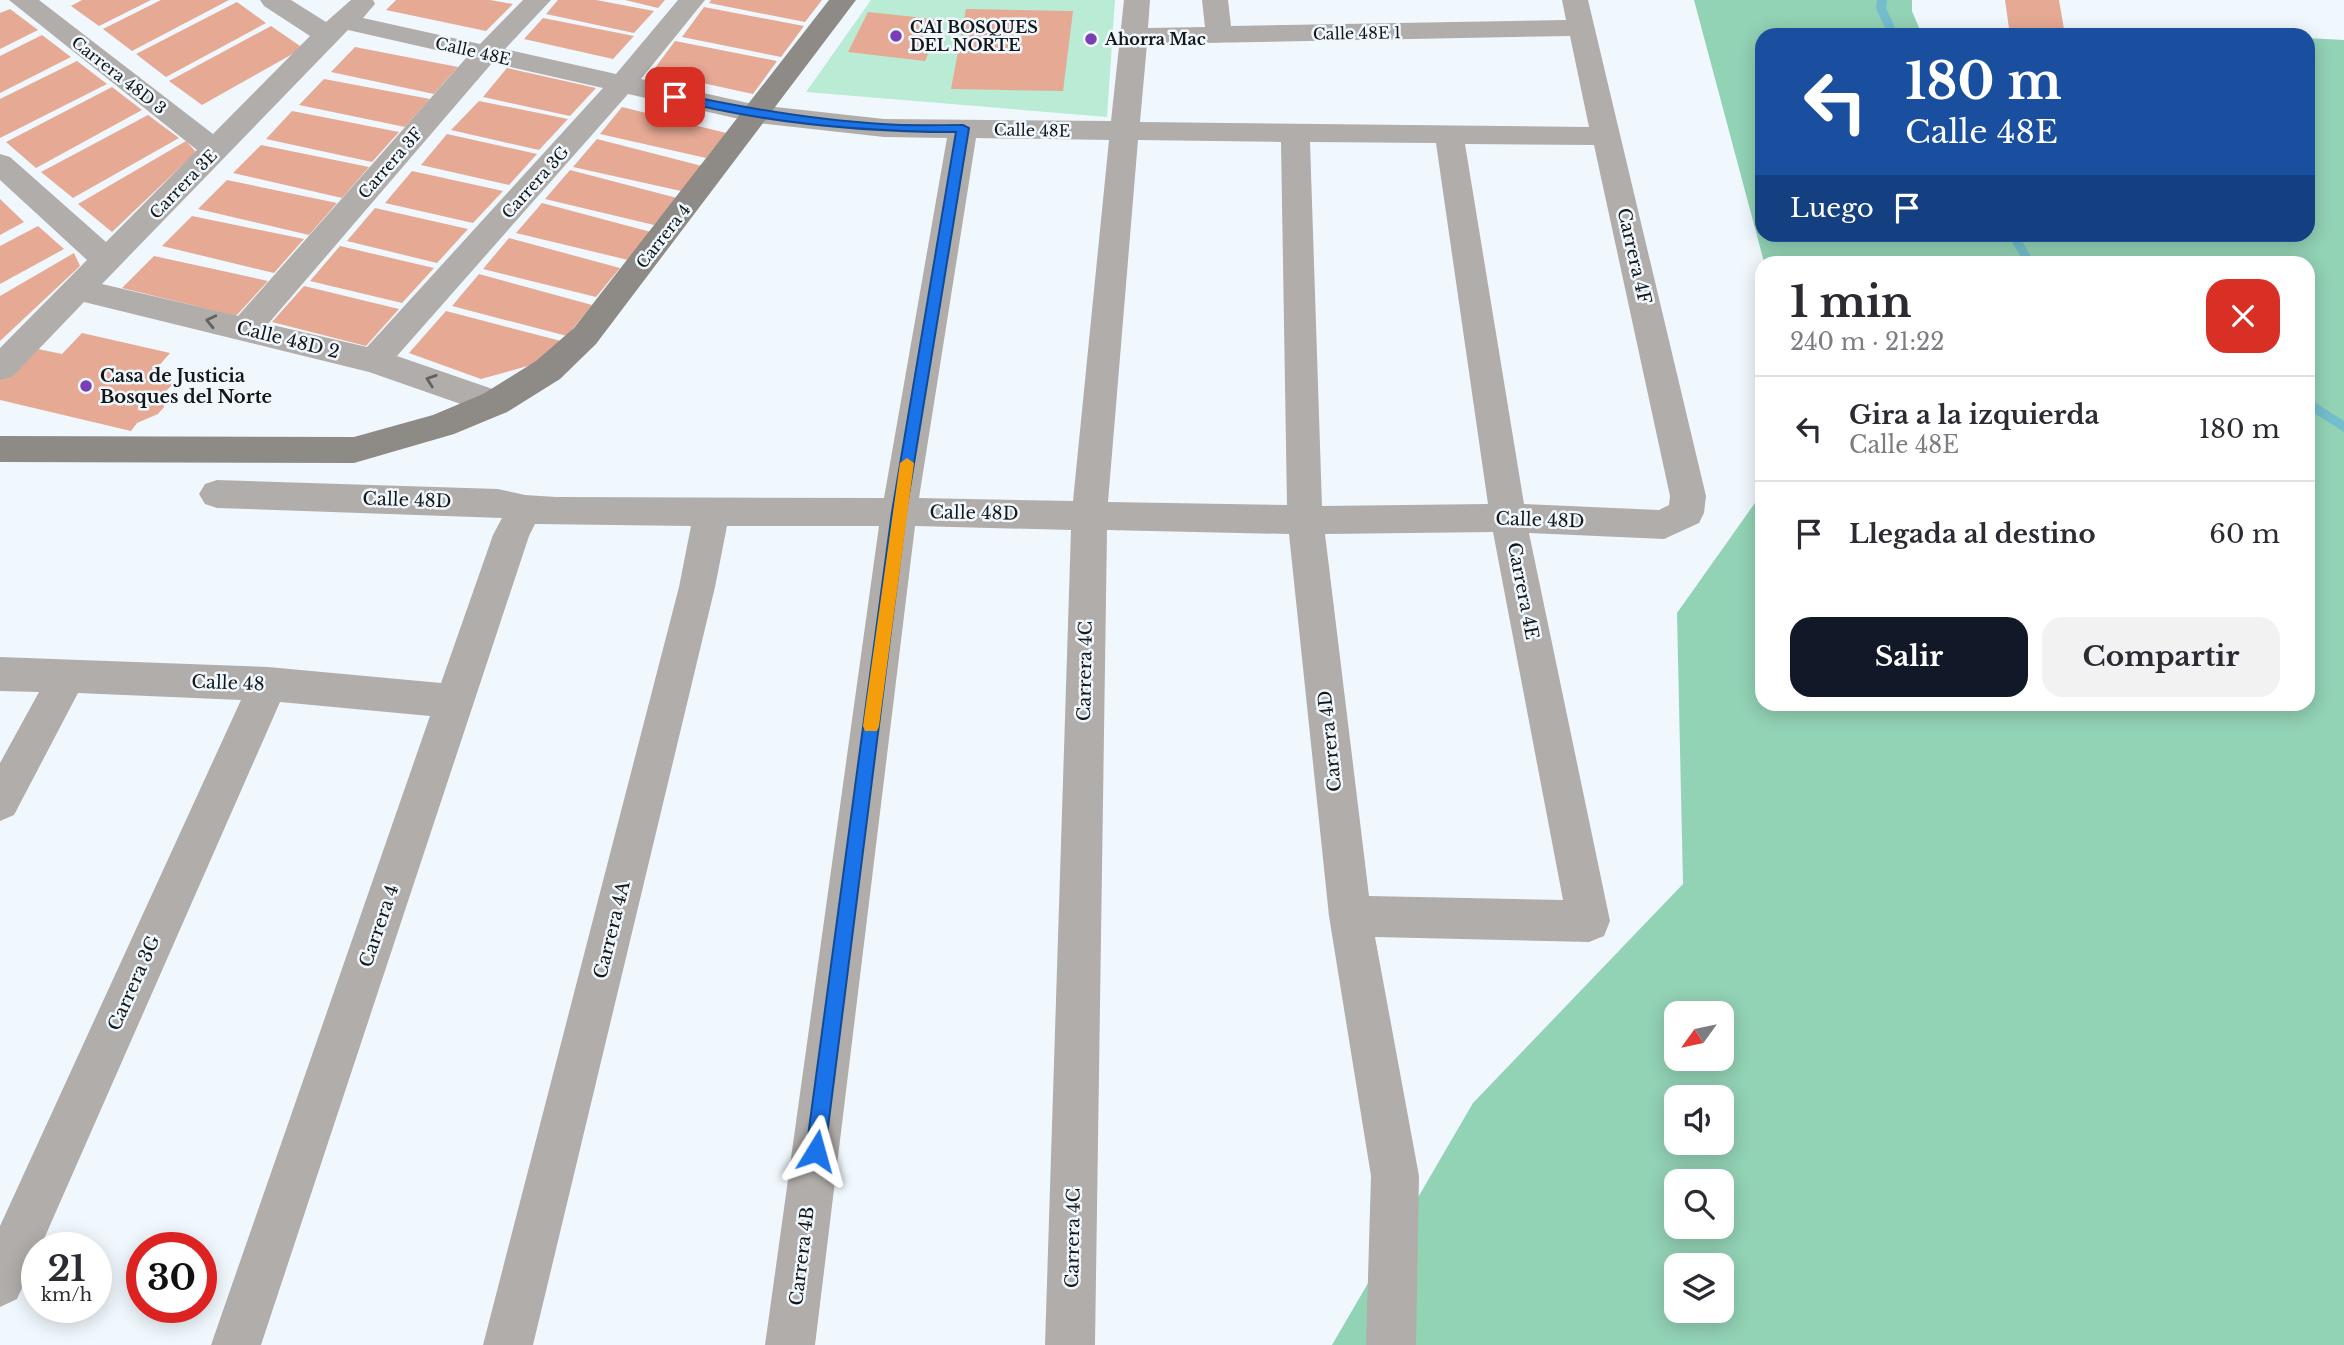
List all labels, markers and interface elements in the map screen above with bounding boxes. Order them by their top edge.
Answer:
place label: CAI BOSQUES DEL NORTE [910,17,1038,55]
street label: Calle 48E 1 [1313,22,1401,44]
marker: CAI BOSQUES DEL NORTE [888,28,904,44]
place label: Ahorra Mac [1104,29,1206,49]
marker: Ahorra Mac [1083,31,1099,47]
street label: Carrera 48D 3 [68,32,170,118]
street label: Calle 48E [433,33,513,69]
text: 180 m [1905,51,2062,112]
icon: left [1790,56,1881,147]
pin [645,67,705,127]
icon: arrive [656,78,694,116]
text: Calle 48E [1905,112,2058,152]
street label: Calle 48E [994,119,1070,141]
street label: Carrera 3F [354,123,426,203]
street label: Carrera 3G [497,142,573,222]
street label: Carrera 3E [145,145,221,223]
icon: arrive [1888,189,1926,227]
text: Luego [1790,192,1874,224]
street label: Carrera 4 [632,200,694,272]
street label: Carrera 4F [1612,206,1656,306]
text: 1 min [1790,276,1912,328]
button: close [2206,279,2280,353]
one-way arrow [206,315,218,329]
street label: Calle 48D 2 [234,317,342,363]
text: 240 m · 21:22 [1790,328,1944,356]
place label: Casa de Justicia Bosques del Norte [100,365,272,408]
one-way arrow [425,374,437,388]
marker: Casa de Justicia Bosques del Norte [78,378,94,394]
text: Gira a la izquierda [1849,399,2099,431]
icon: left [1790,410,1828,448]
text: 180 m [2199,413,2280,445]
text: Calle 48E [1849,431,1959,459]
street label: Calle 48D [362,487,452,513]
street label: Calle 48D [929,501,1019,525]
street label: Calle 48D [1495,507,1585,533]
icon: arrive [1790,515,1828,553]
text: Llegada al destino [1849,518,2096,550]
text: 60 m [2209,518,2280,550]
street label: Carrera 4E [1503,540,1543,642]
button: Salir [1790,617,2028,697]
button: Compartir [2042,617,2280,697]
street label: Carrera 4C [1073,621,1097,721]
street label: Calle 48 [191,671,265,695]
street label: Carrera 4D [1314,689,1346,793]
street label: Carrera 4A [589,878,635,981]
street label: Carrera 4 [355,882,403,970]
street label: Carrera 3G [103,932,165,1034]
north arrow [1664,1001,1734,1071]
map controls [1664,1001,1734,1323]
button: sound [1664,1085,1734,1155]
position arrow [779,1114,853,1188]
button: search [1664,1169,1734,1239]
street label: Carrera 4C [1061,1188,1085,1288]
street label: Carrera 4B [785,1205,819,1307]
speed limit sign: 30 [126,1232,217,1323]
text: 21 [47,1247,86,1290]
button: layers [1664,1253,1734,1323]
text: km/h [41,1284,92,1306]

